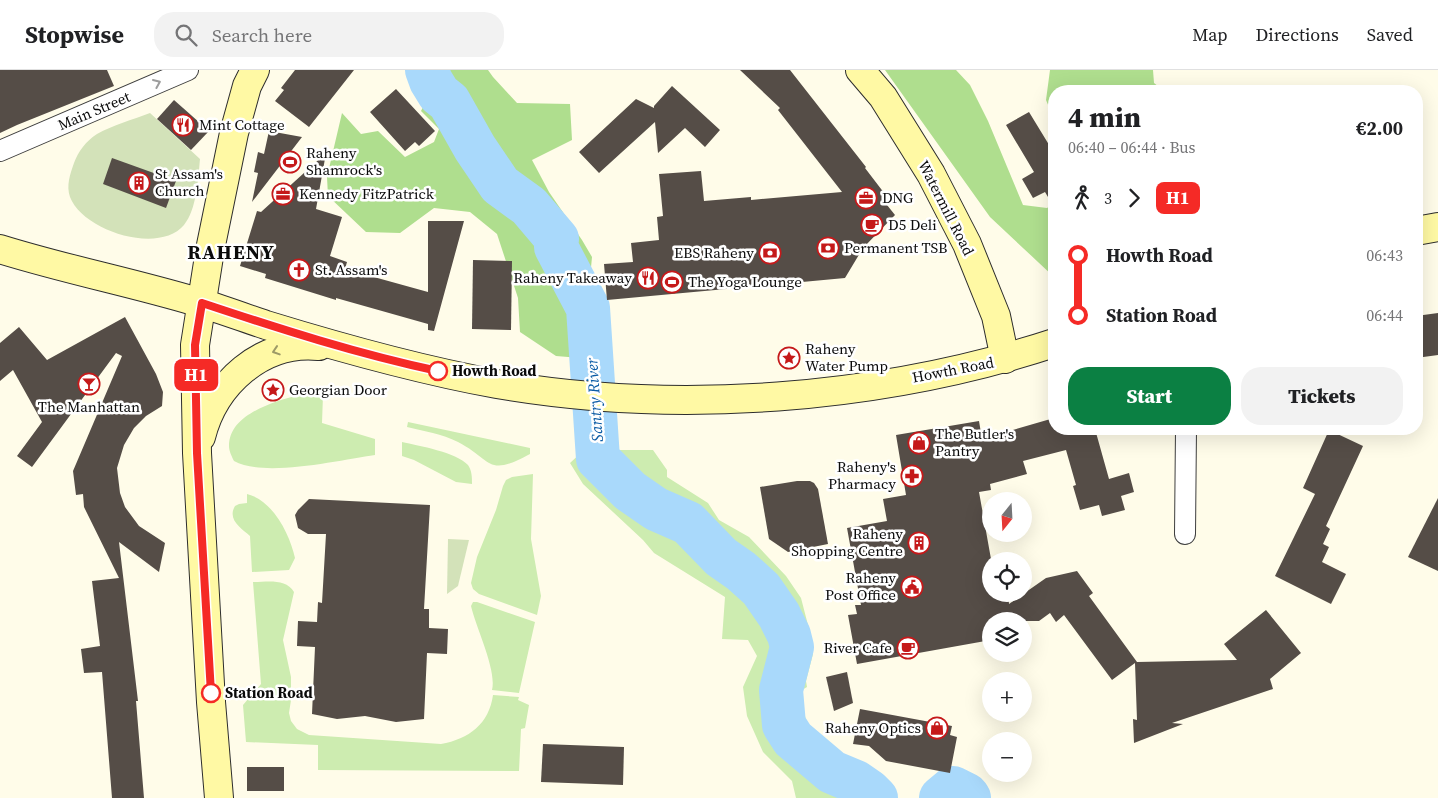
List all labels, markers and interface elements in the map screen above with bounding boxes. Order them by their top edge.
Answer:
search box [154,12,504,57]
text: Stopwise [25,18,124,51]
icon: search [172,21,200,49]
text: Search here [212,22,312,48]
text: Map [1192,22,1228,47]
text: Directions [1256,22,1339,47]
text: Saved [1367,22,1413,47]
one-way arrow [152,79,161,90]
street label: Main Street [54,86,133,135]
text: 4 min [1068,98,1141,136]
restaurant icon: Mint Cottage [171,113,195,137]
place label: Mint Cottage [199,114,285,135]
text: €2.00 [1356,115,1403,141]
text: 06:40 – 06:44 · Bus [1068,136,1196,158]
place label: Raheny Shamrock's [306,142,382,180]
sports icon: Raheny Shamrock's [278,150,302,174]
street label: Watermill Road [913,157,980,259]
place label: St Assam's Church [155,163,223,201]
building icon: St Assam's Church [127,171,151,195]
office icon: Kennedy FitzPatrick [271,182,295,206]
place label: Kennedy FitzPatrick [299,183,435,204]
icon: walk [1068,184,1096,212]
icon: forward [1120,184,1148,212]
text: H1 [1166,185,1190,210]
office icon: DNG [854,186,878,210]
place label: DNG [882,187,913,208]
text: 3 [1104,187,1112,209]
cafe icon: D5 Deli [860,213,884,237]
place label: D5 Deli [888,214,937,235]
bank icon: Permanent TSB [816,236,840,260]
place label: Permanent TSB [844,237,947,258]
district label: RAHENY [187,238,275,266]
bank icon: EBS Raheny [758,241,782,265]
place label: EBS Raheny [674,242,754,263]
text: Howth Road [1106,242,1213,268]
text: 06:43 [1366,244,1403,266]
church icon: St. Assam's [287,258,311,282]
place label: St. Assam's [315,259,388,280]
restaurant icon: Raheny Takeaway [636,266,660,290]
place label: Raheny Takeaway [513,267,632,288]
sports icon: The Yoga Lounge [660,270,684,294]
place label: The Yoga Lounge [688,271,802,292]
text: Station Road [1106,302,1217,328]
text: 06:44 [1366,304,1403,326]
place label: Raheny Water Pump [805,338,888,376]
one-way arrow [272,346,280,356]
place icon: Raheny Water Pump [777,346,801,370]
street label: Howth Road [910,351,996,388]
water label: Santry River [580,357,608,443]
line badge: H1 [174,359,218,391]
place label: Howth Road [452,360,536,381]
marker: Howth Road [428,361,448,381]
text: H1 [184,362,208,387]
button: Start [1068,367,1231,425]
button: Tickets [1241,367,1403,425]
bar icon: The Manhattan [77,372,101,396]
place icon: Georgian Door [261,378,285,402]
place label: Georgian Door [289,379,388,400]
place label: The Manhattan [38,396,140,417]
place label: The Butler's Pantry [935,423,1014,461]
shop icon: The Butler's Pantry [907,431,931,455]
place label: Raheny's Pharmacy [828,456,896,494]
pharmacy icon: Raheny's Pharmacy [900,464,924,488]
north arrow [982,492,1032,542]
map controls [982,492,1032,782]
place label: Raheny Shopping Centre [791,523,903,561]
building icon: Raheny Shopping Centre [907,531,931,555]
button: locate [982,552,1032,602]
place label: Raheny Post Office [825,567,896,605]
public building icon: Raheny Post Office [900,575,924,599]
button: layers [982,612,1032,662]
cafe icon: River Cafe [896,636,920,660]
place label: River Cafe [823,637,892,658]
button: + [982,672,1032,722]
place label: Station Road [225,682,313,703]
marker: Station Road [201,683,221,703]
shop icon: Raheny Optics [925,716,949,740]
place label: Raheny Optics [825,717,921,738]
button: − [982,732,1032,782]

